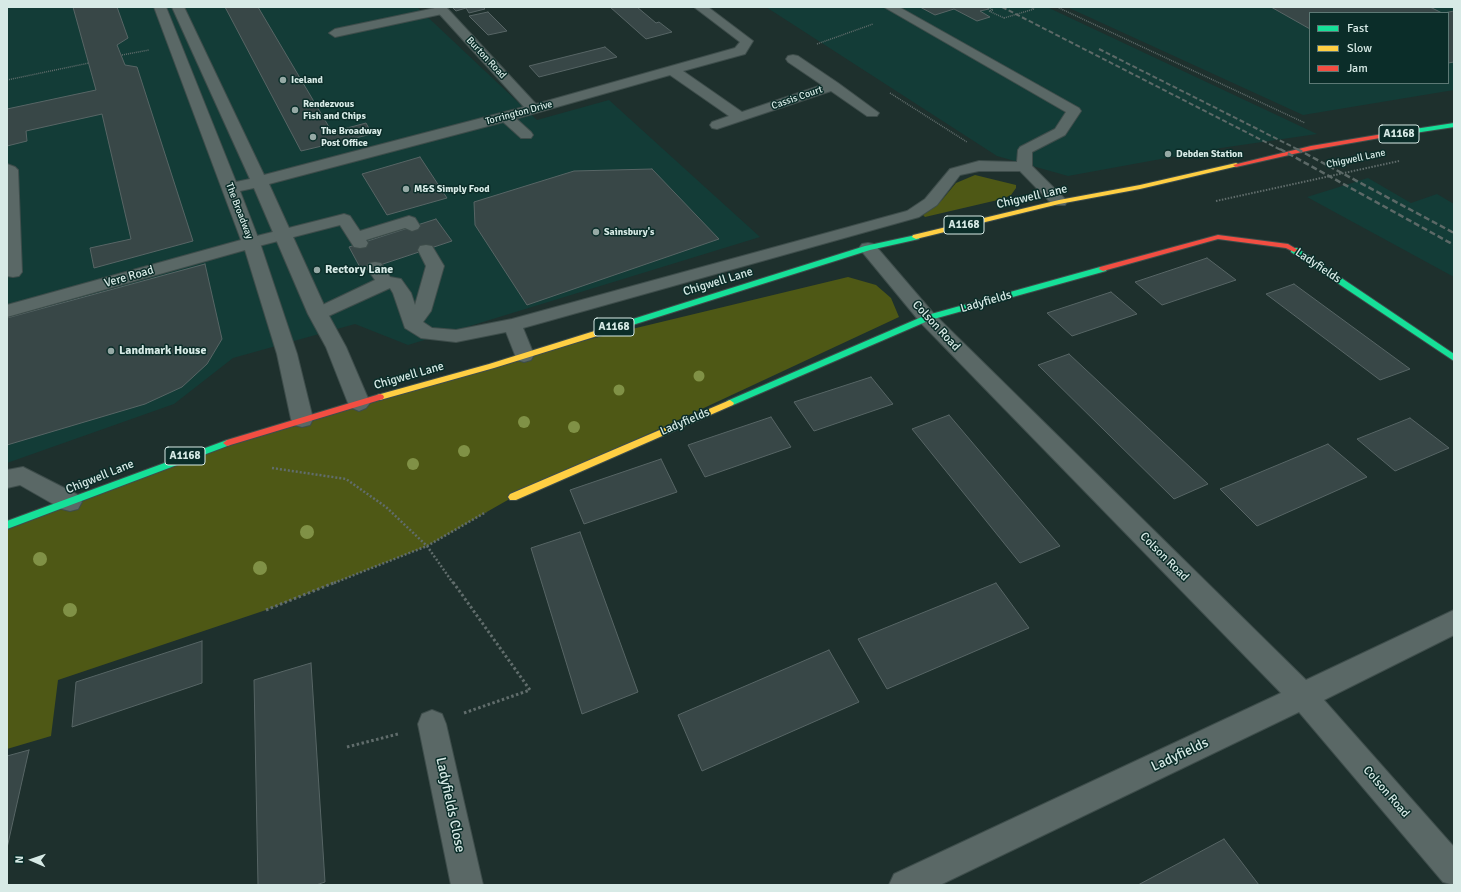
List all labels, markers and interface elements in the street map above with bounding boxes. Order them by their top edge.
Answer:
legend [1309,12,1449,84]
text: Fast [1347,21,1368,36]
street label: Burton Road [464,35,508,81]
text: Slow [1347,41,1372,56]
text: Jam [1347,61,1368,76]
place label: Iceland [291,74,323,86]
marker: Iceland [278,75,288,85]
street label: Cassis Court [770,84,824,112]
place label: Rendezvous Fish and Chips [303,98,366,122]
street label: Torrington Drive [484,98,554,128]
marker: Rendezvous Fish and Chips [290,105,300,115]
place label: The Broadway Post Office [321,125,382,148]
road number: A1168 [1379,125,1419,143]
marker: The Broadway Post Office [308,132,318,142]
street label: Chigwell Lane [1325,147,1387,171]
place label: Debden Station [1176,148,1243,160]
marker: Debden Station [1163,149,1173,159]
street label: The Broadway [223,181,255,241]
street label: Chigwell Lane [995,182,1069,212]
place label: M&S Simply Food [414,183,490,195]
marker: M&S Simply Food [401,184,411,194]
road number: A1168 [944,216,984,234]
place label: Sainsbury's [604,226,654,238]
marker: Sainsbury's [591,227,601,237]
street label: Ladyfields [1292,245,1344,287]
street label: Vere Road [103,263,155,291]
place label: Rectory Lane [325,263,393,277]
marker: Rectory Lane [312,265,322,275]
street label: Chigwell Lane [681,265,755,299]
street label: Ladyfields [959,288,1013,316]
street label: Colson Road [909,298,963,354]
road number: A1168 [594,318,634,336]
place label: Landmark House [119,344,206,358]
marker: Landmark House [106,346,116,356]
street label: Chigwell Lane [372,359,446,393]
street label: Ladyfields [658,405,712,439]
road number: A1168 [165,447,205,465]
street label: Chigwell Lane [64,457,136,497]
street label: Colson Road [1137,530,1191,584]
street label: Ladyfields [1149,734,1211,776]
street label: Ladyfields Close [432,756,468,854]
street label: Colson Road [1360,763,1412,821]
north arrow [12,840,52,880]
text: N [13,856,26,864]

